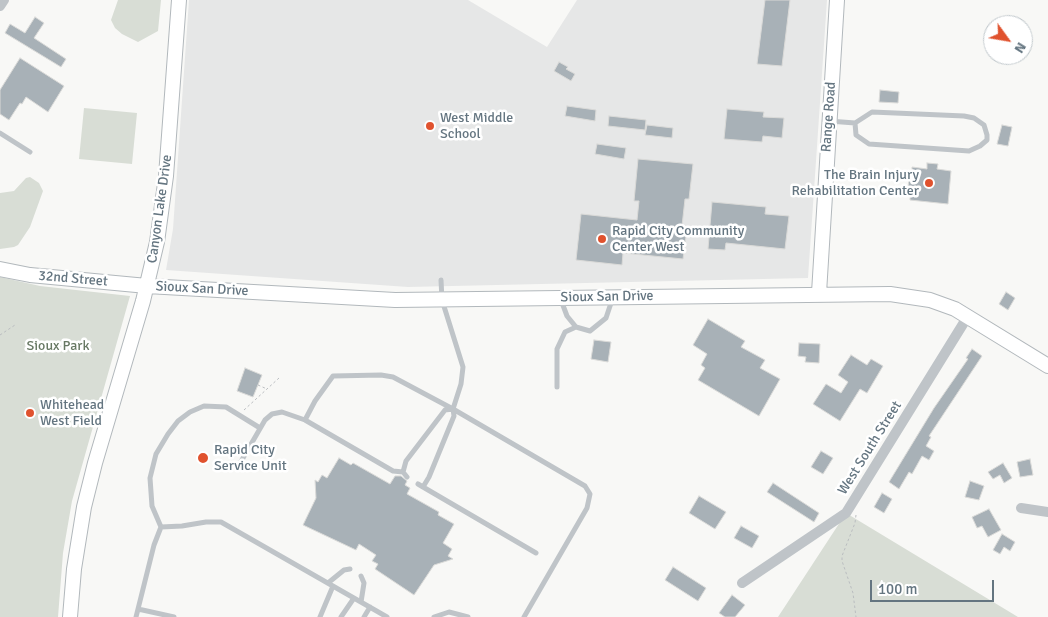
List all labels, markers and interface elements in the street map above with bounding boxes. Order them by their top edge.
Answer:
north arrow [983,15,1033,65]
text: N [1011,39,1030,56]
street label: Range Road [818,81,840,153]
place label: West Middle School [440,110,513,142]
marker: West Middle School [424,120,436,132]
street label: Canyon Lake Drive [144,154,176,264]
place label: The Brain Injury Rehabilitation Center [792,167,919,200]
marker: The Brain Injury Rehabilitation Center [923,177,935,189]
place label: Rapid City Community Center West [612,223,744,256]
marker: Rapid City Community Center West [596,233,608,245]
street label: 32nd Street [38,268,108,290]
street label: Sioux San Drive [155,278,249,300]
street label: Sioux San Drive [560,288,654,306]
park label: Sioux Park [27,338,89,354]
place label: Whitehead West Field [40,397,104,430]
street label: West South Street [834,398,906,498]
marker: Whitehead West Field [24,407,36,419]
place label: Rapid City Service Unit [214,442,287,474]
marker: Rapid City Service Unit [196,451,210,465]
scale bar [873,570,997,602]
text: 100 m [878,580,918,598]

